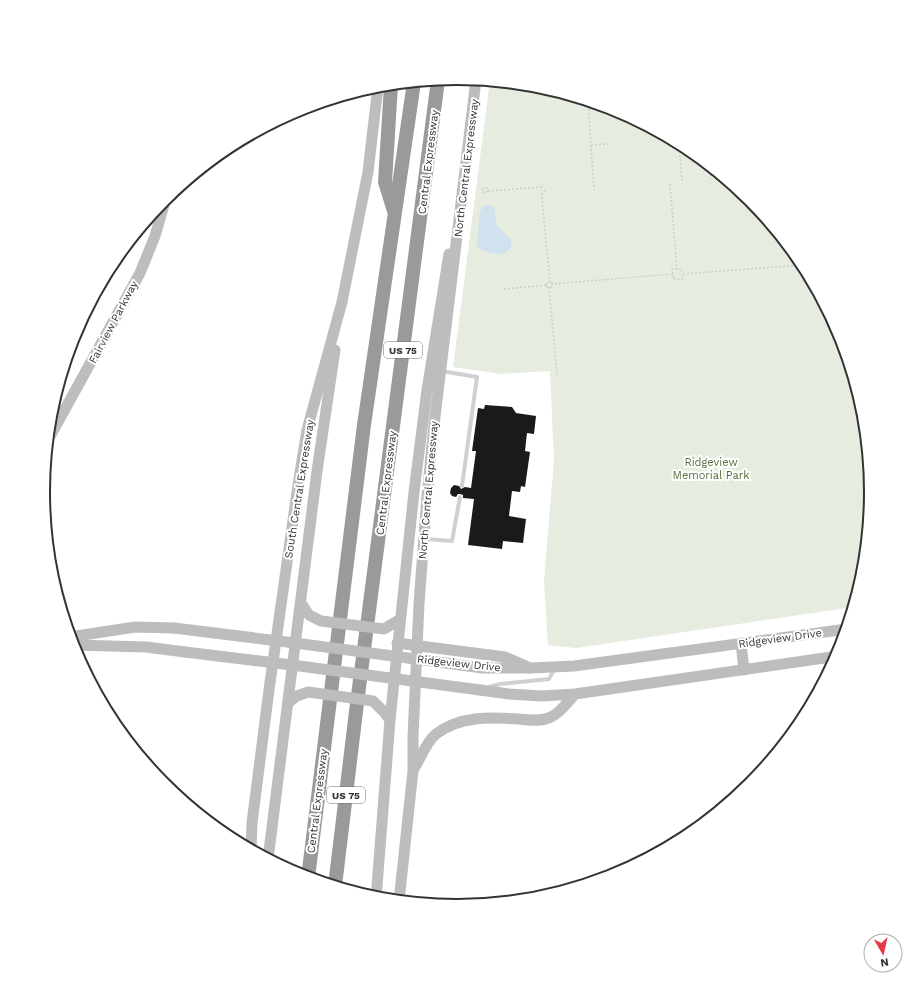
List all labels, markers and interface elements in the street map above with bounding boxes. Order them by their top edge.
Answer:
street label: North Central Expressway [452,98,481,238]
street label: Central Expressway [416,109,441,215]
street label: Fairview Parkway [86,278,141,366]
road number: US 75 [384,342,422,358]
street label: South Central Expressway [282,418,317,559]
street label: North Central Expressway [416,420,441,560]
street label: Central Expressway [374,430,399,536]
park label: Ridgeview Memorial Park [673,456,749,482]
street label: Ridgeview Drive [738,626,823,651]
street label: Ridgeview Drive [416,653,501,674]
street label: Central Expressway [305,748,330,854]
road number: US 75 [327,787,365,803]
north arrow [863,933,903,973]
text: N [879,955,890,969]

